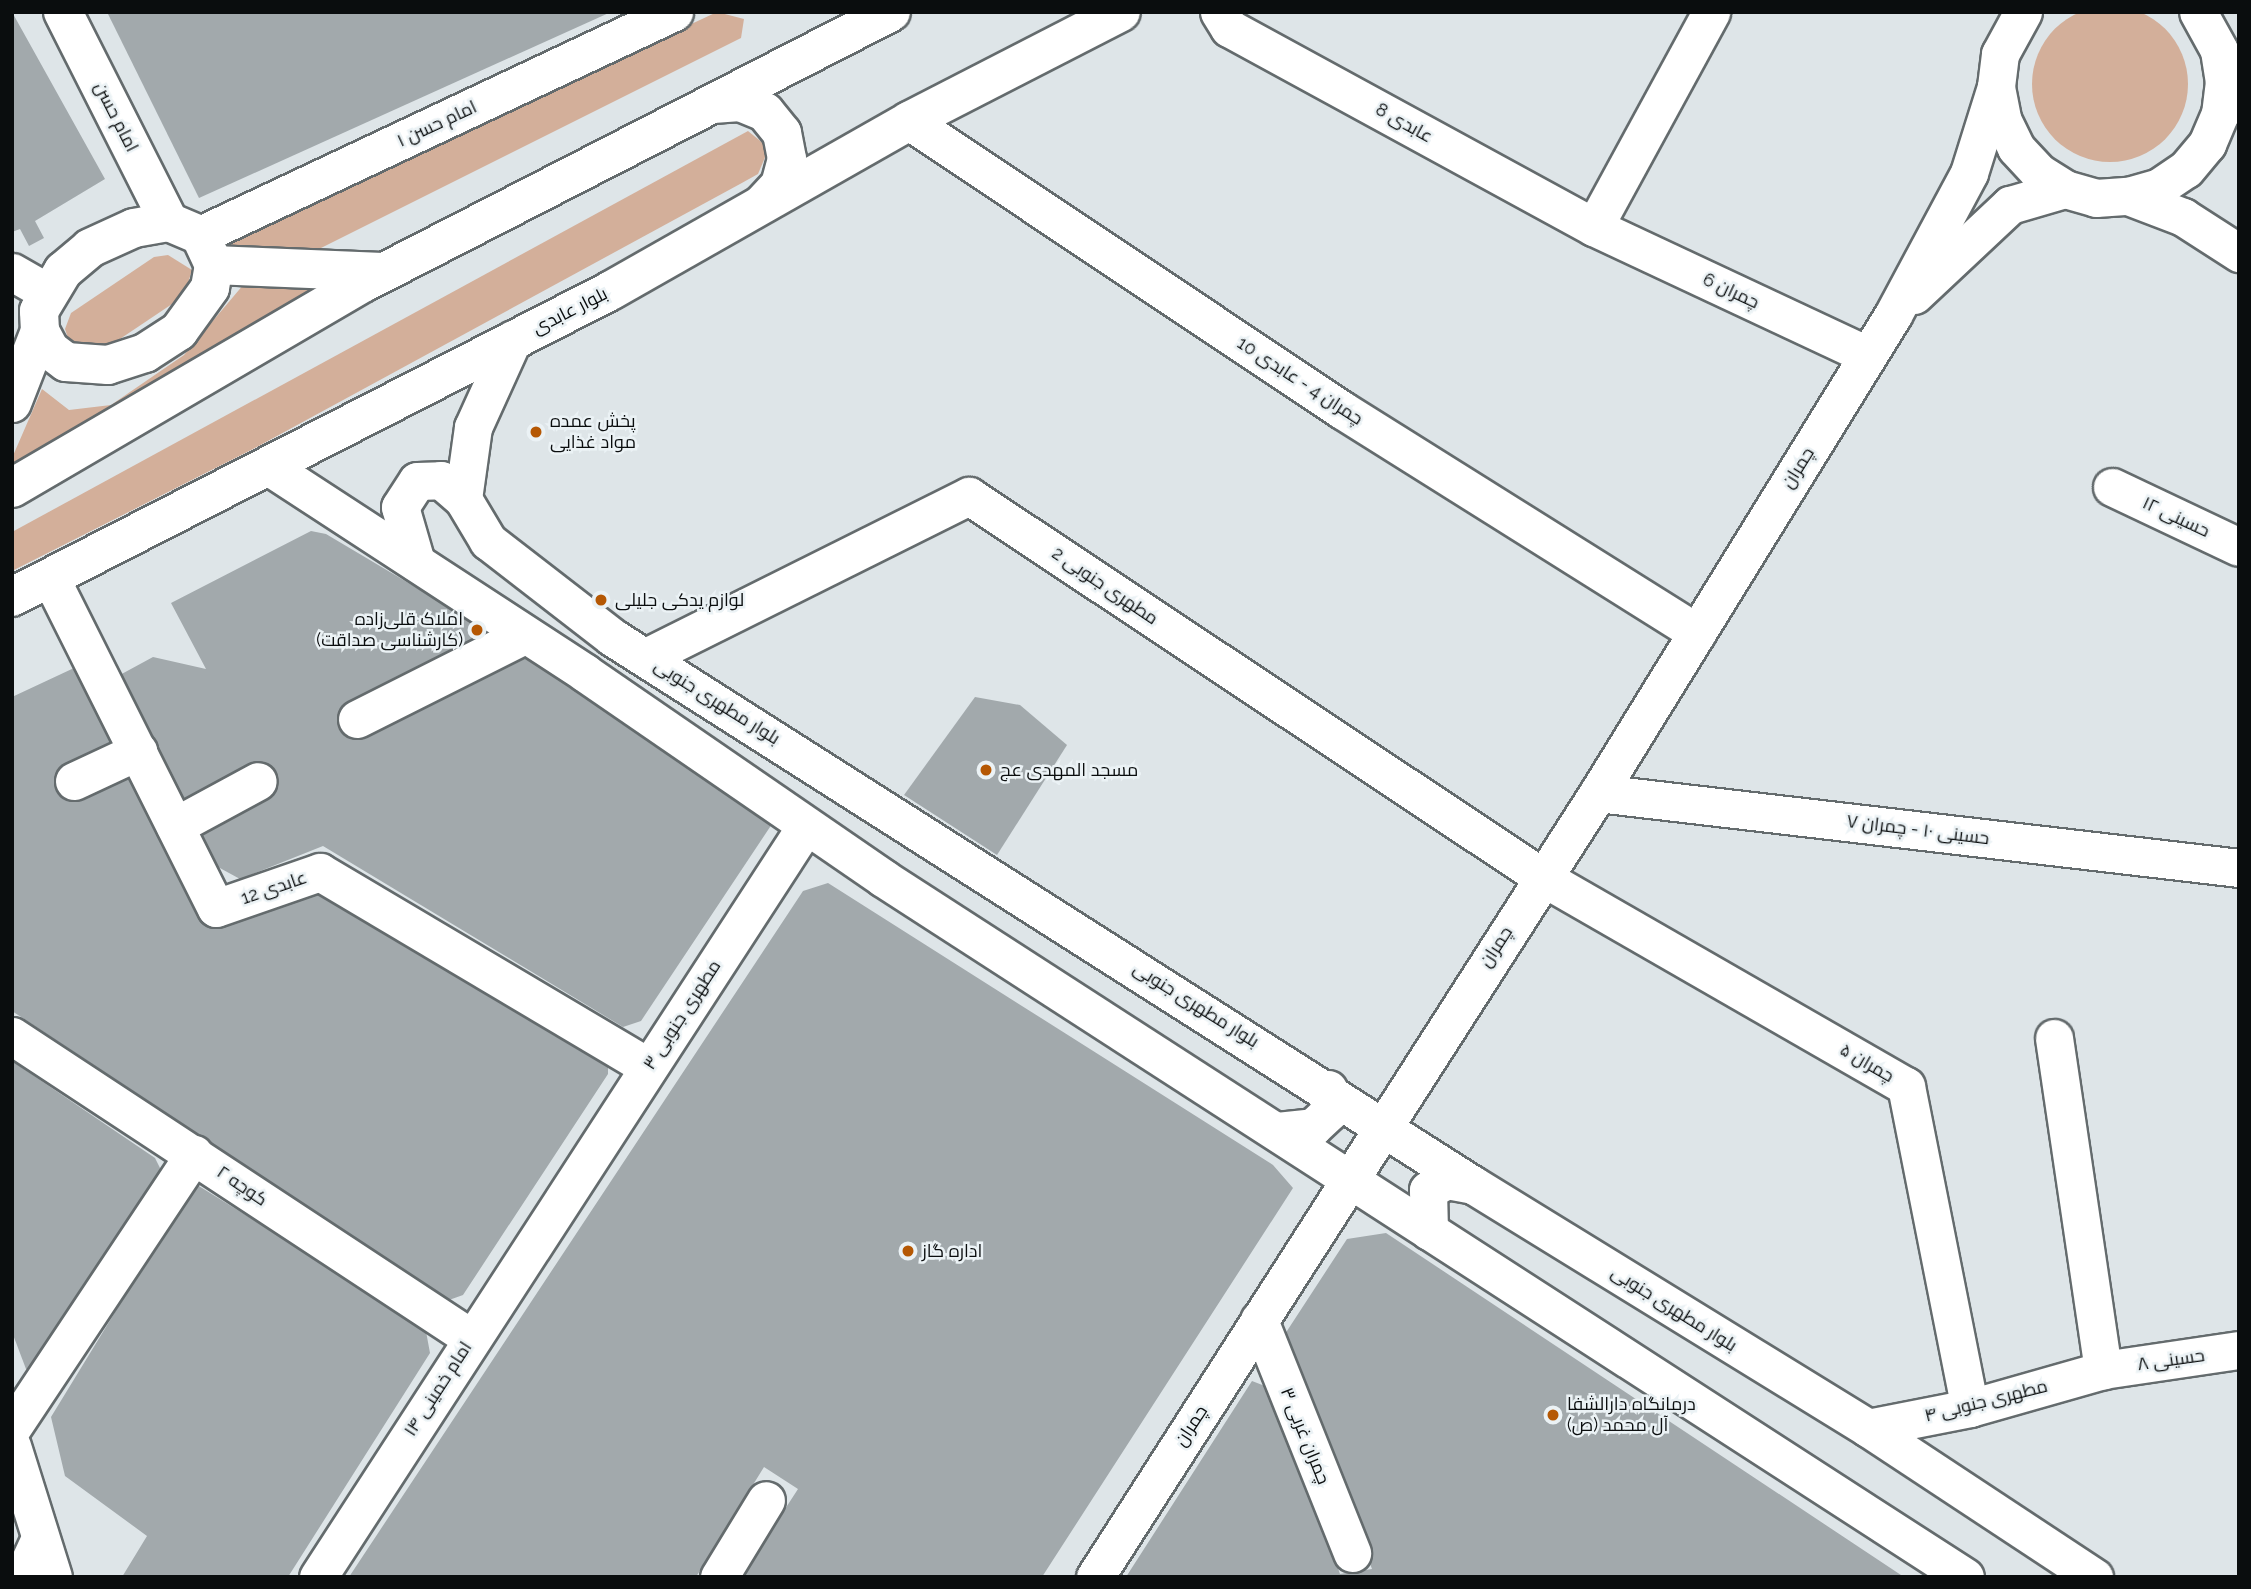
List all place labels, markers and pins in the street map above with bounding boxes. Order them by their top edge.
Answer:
place label: پخش عمده مواد غذایی [550,411,636,453]
marker: پخش عمده مواد غذایی [528,424,544,440]
place label: لوازم یدکی جلیلی [615,589,744,611]
marker: لوازم یدکی جلیلی [593,592,609,608]
place label: املاک قلی‌زاده (کارشناسی صداقت) [316,609,463,652]
marker: املاک قلی‌زاده (کارشناسی صداقت) [469,622,485,638]
place label: مسجد المهدی عج [1000,759,1138,781]
marker: مسجد المهدی عج [978,762,994,778]
place label: اداره گاز [922,1240,982,1262]
marker: اداره گاز [900,1243,916,1259]
place label: درمانگاه دارالشفا آل محمد (ص) [1567,1394,1696,1436]
marker: درمانگاه دارالشفا آل محمد (ص) [1545,1407,1561,1423]

